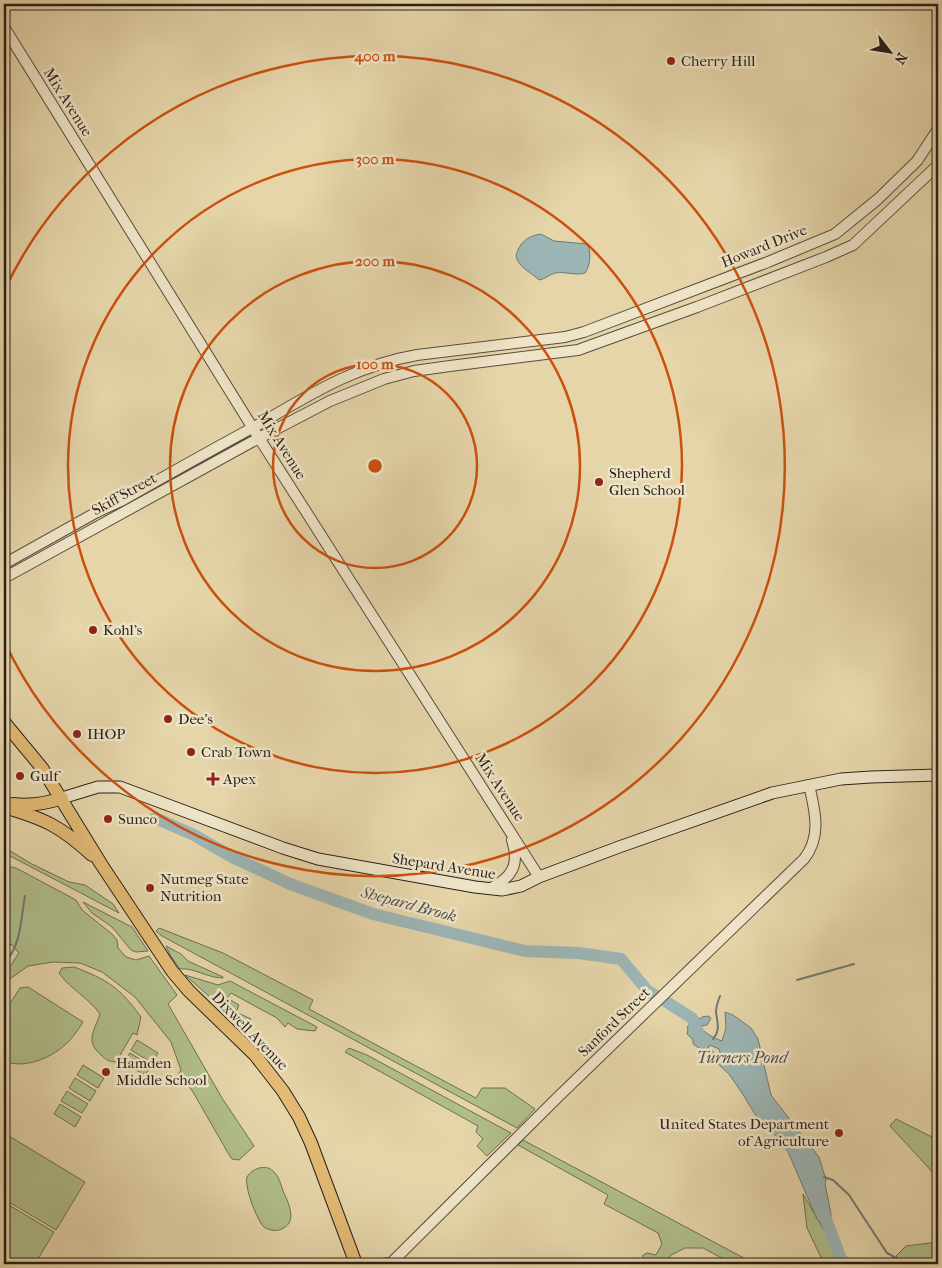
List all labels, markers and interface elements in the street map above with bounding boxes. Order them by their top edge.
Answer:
north arrow [864,28,914,78]
text: 400 m [353,47,396,65]
text: N [890,50,911,68]
place label: Cherry Hill [681,52,755,70]
marker: Cherry Hill [665,55,677,67]
street label: Mix Avenue [40,64,97,140]
text: 300 m [356,150,395,168]
street label: Howard Drive [718,220,810,271]
text: 200 m [355,252,395,270]
text: 100 m [356,355,394,373]
street label: Mix Avenue [254,407,311,483]
centre of rings [366,457,384,475]
place label: Shepherd Glen School [609,464,685,499]
street label: Skiff Street [88,468,160,519]
marker: Shepherd Glen School [593,476,605,488]
place label: Kohl's [103,621,143,639]
marker: Kohl's [87,624,99,636]
place label: Dee’s [178,710,213,728]
marker: Dee’s [162,713,174,725]
place label: IHOP [87,725,125,743]
marker: IHOP [71,728,83,740]
place label: Crab Town [201,743,272,761]
marker: Crab Town [185,746,197,758]
street label: Mix Avenue [471,750,529,825]
place label: Gulf [30,767,61,785]
marker: Gulf [14,770,26,782]
place label: Apex [222,770,256,788]
marker: Apex [207,773,219,785]
place label: Sunco [118,810,157,828]
marker: Sunco [102,813,114,825]
street label: Shepard Avenue [391,849,498,883]
place label: Nutmeg State Nutrition [160,870,249,905]
marker: Nutmeg State Nutrition [144,882,156,894]
water label: Shepard Brook [358,882,459,926]
street label: Sanford Street [574,983,654,1061]
street label: Dixwell Avenue [208,988,292,1074]
water label: Turners Pond [697,1048,789,1067]
place label: Hamden Middle School [116,1054,207,1089]
marker: Hamden Middle School [100,1066,112,1078]
place label: United States Department of Agriculture [659,1115,830,1150]
marker: United States Department of Agriculture [833,1127,845,1139]

